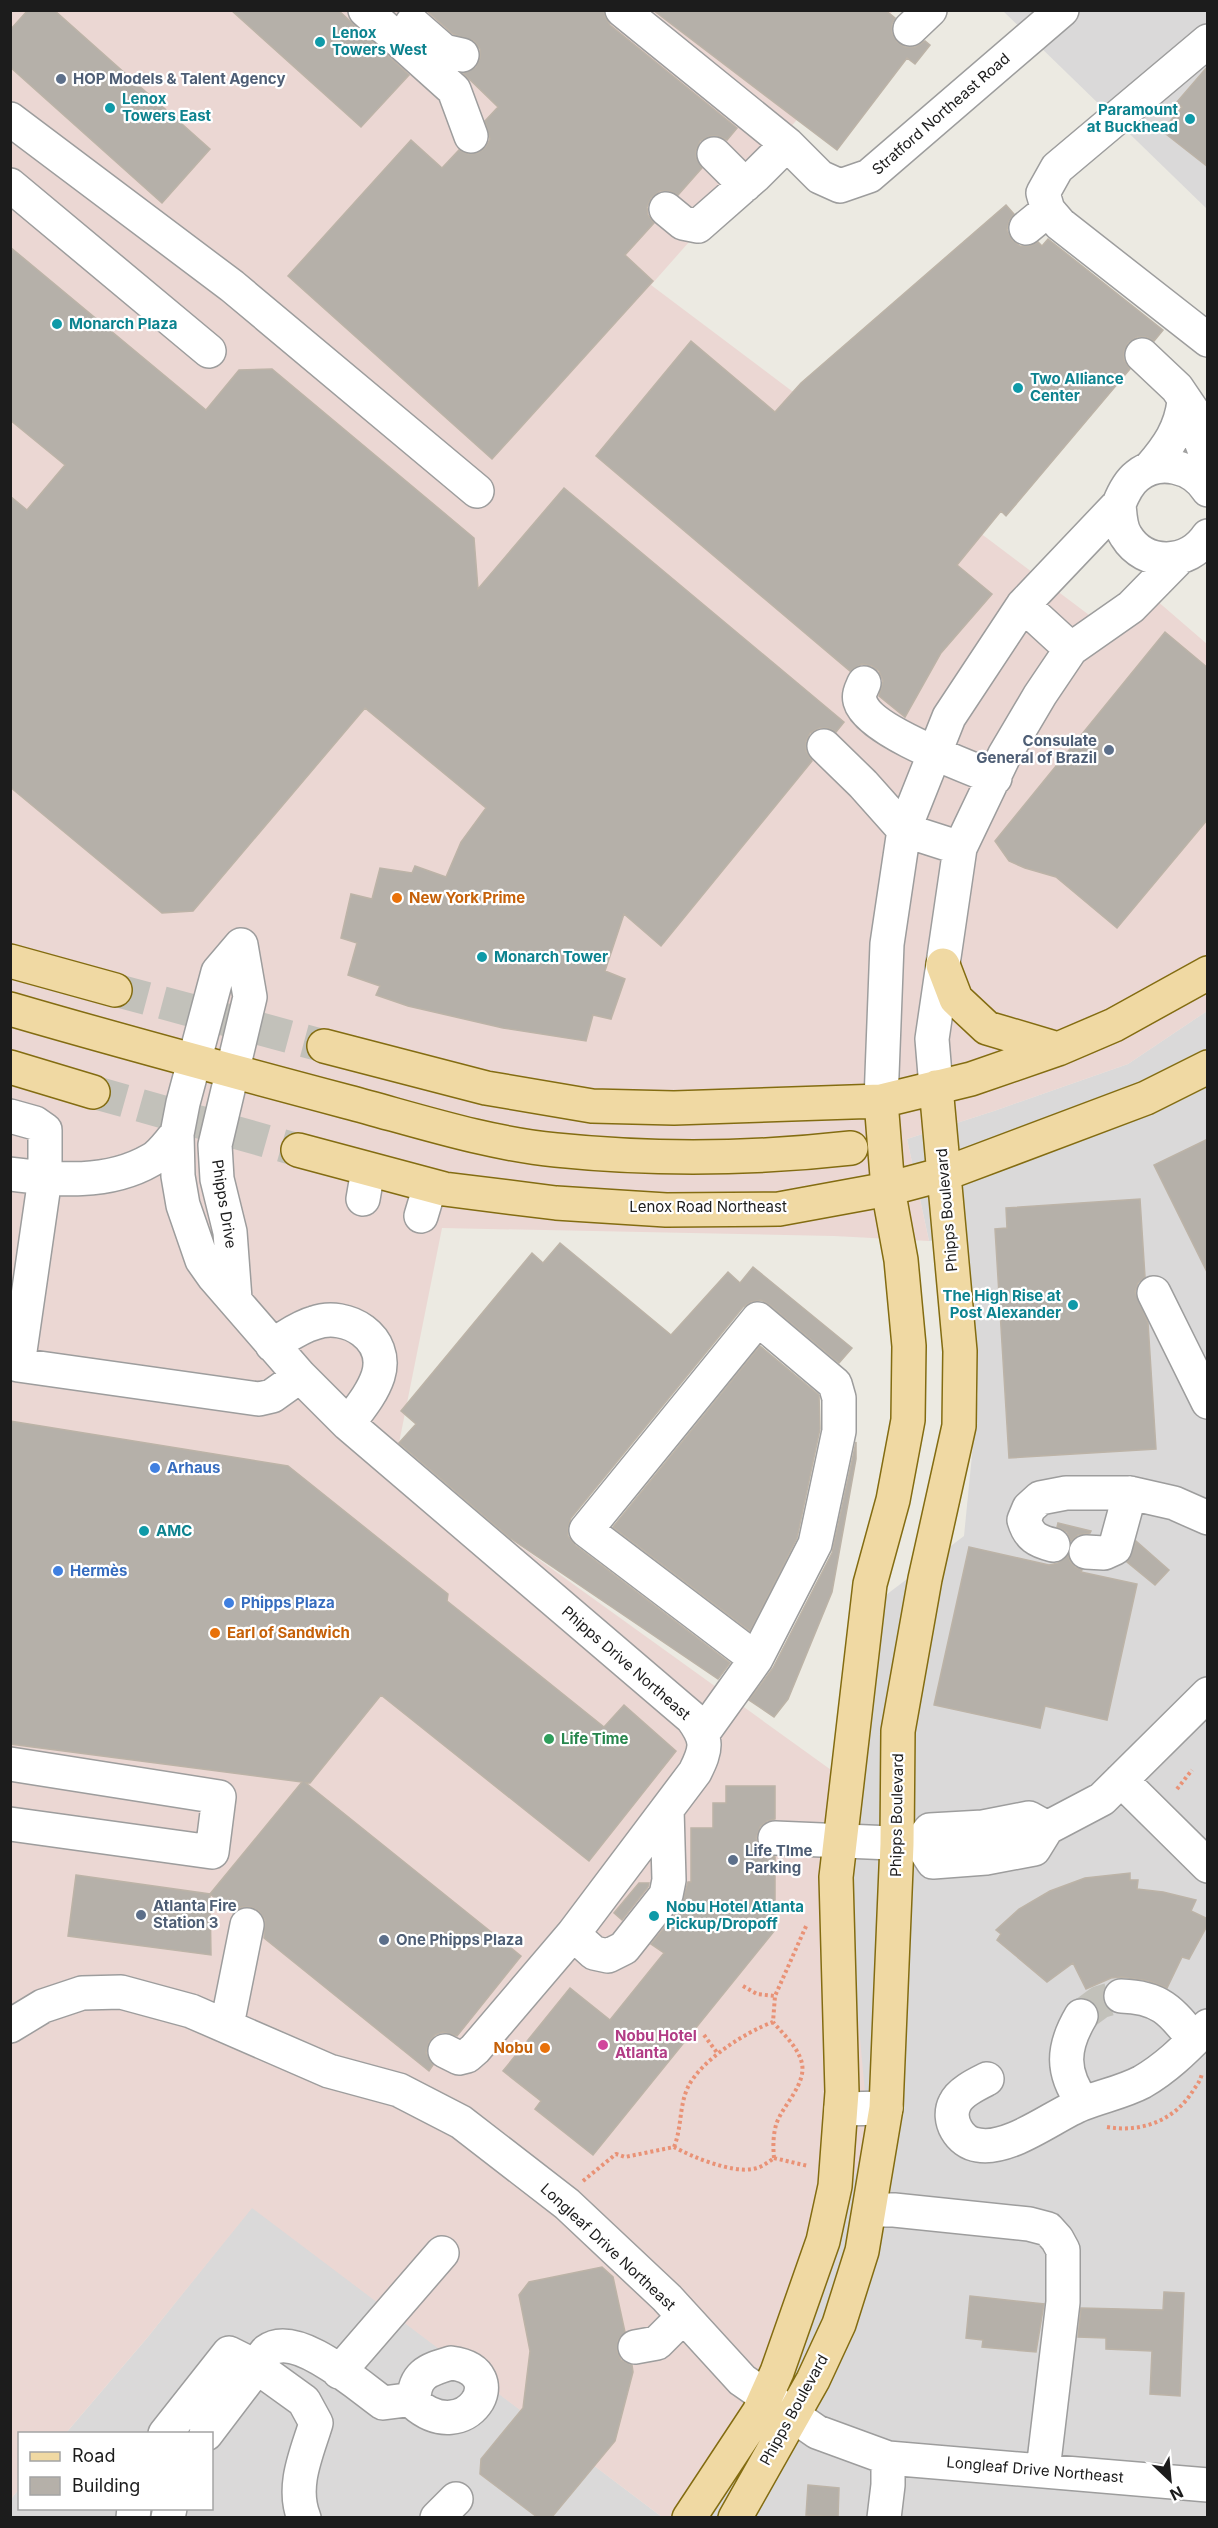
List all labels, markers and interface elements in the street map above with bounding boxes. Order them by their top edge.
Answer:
place label: Lenox Towers West [332,23,428,59]
marker: Lenox Towers West [313,35,327,49]
street label: Stratford Northeast Road [868,49,1014,179]
place label: HOP Models & Talent Agency [73,69,285,88]
marker: HOP Models & Talent Agency [54,72,68,86]
place label: Lenox Towers East [122,89,212,125]
place label: Paramount at Buckhead [1087,100,1178,136]
marker: Lenox Towers East [103,101,117,115]
marker: Paramount at Buckhead [1183,112,1197,126]
place label: Monarch Plaza [69,314,177,333]
marker: Monarch Plaza [50,317,64,331]
place label: Two Alliance Center [1030,369,1124,405]
marker: Two Alliance Center [1011,381,1025,395]
place label: Consulate General of Brazil [976,731,1097,767]
marker: Consulate General of Brazil [1102,743,1116,757]
place label: New York Prime [409,888,525,907]
marker: New York Prime [390,891,404,905]
place label: Monarch Tower [494,947,608,966]
marker: Monarch Tower [475,950,489,964]
street label: Phipps Boulevard [932,1148,961,1272]
street label: Phipps Drive [208,1158,241,1250]
street label: Lenox Road Northeast [629,1197,787,1216]
place label: The High Rise at Post Alexander [943,1286,1062,1322]
marker: The High Rise at Post Alexander [1066,1298,1080,1312]
place label: Arhaus [167,1458,220,1477]
marker: Arhaus [148,1461,162,1475]
place label: AMC [156,1521,192,1540]
marker: AMC [137,1524,151,1538]
place label: Hermès [70,1561,127,1580]
marker: Hermès [51,1564,65,1578]
place label: Phipps Plaza [241,1593,335,1612]
marker: Phipps Plaza [222,1596,236,1610]
street label: Phipps Drive Northeast [558,1602,695,1724]
place label: Earl of Sandwich [227,1623,350,1642]
marker: Earl of Sandwich [208,1626,222,1640]
place label: Life Time [561,1729,628,1748]
marker: Life Time [542,1732,556,1746]
street label: Phipps Boulevard [886,1753,907,1877]
place label: Life TIme Parking [745,1841,813,1877]
marker: Life TIme Parking [726,1853,740,1867]
place label: Atlanta Fire Station 3 [153,1896,237,1932]
place label: Nobu Hotel Atlanta Pickup/Dropoff [666,1897,804,1933]
marker: Atlanta Fire Station 3 [134,1908,148,1922]
marker: Nobu Hotel Atlanta Pickup/Dropoff [647,1909,661,1923]
place label: One Phipps Plaza [396,1930,523,1949]
marker: One Phipps Plaza [377,1933,391,1947]
place label: Nobu Hotel Atlanta [615,2026,697,2062]
place label: Nobu [494,2038,533,2057]
marker: Nobu Hotel Atlanta [596,2038,610,2052]
marker: Nobu [538,2041,552,2055]
street label: Longleaf Drive Northeast [537,2179,680,2314]
street label: Phipps Boulevard [755,2351,832,2468]
legend [18,2432,213,2510]
text: Road [72,2445,115,2466]
north arrow [1140,2450,1200,2510]
street label: Longleaf Drive Northeast [946,2452,1125,2487]
text: Building [72,2475,140,2496]
text: N [1167,2482,1186,2505]

